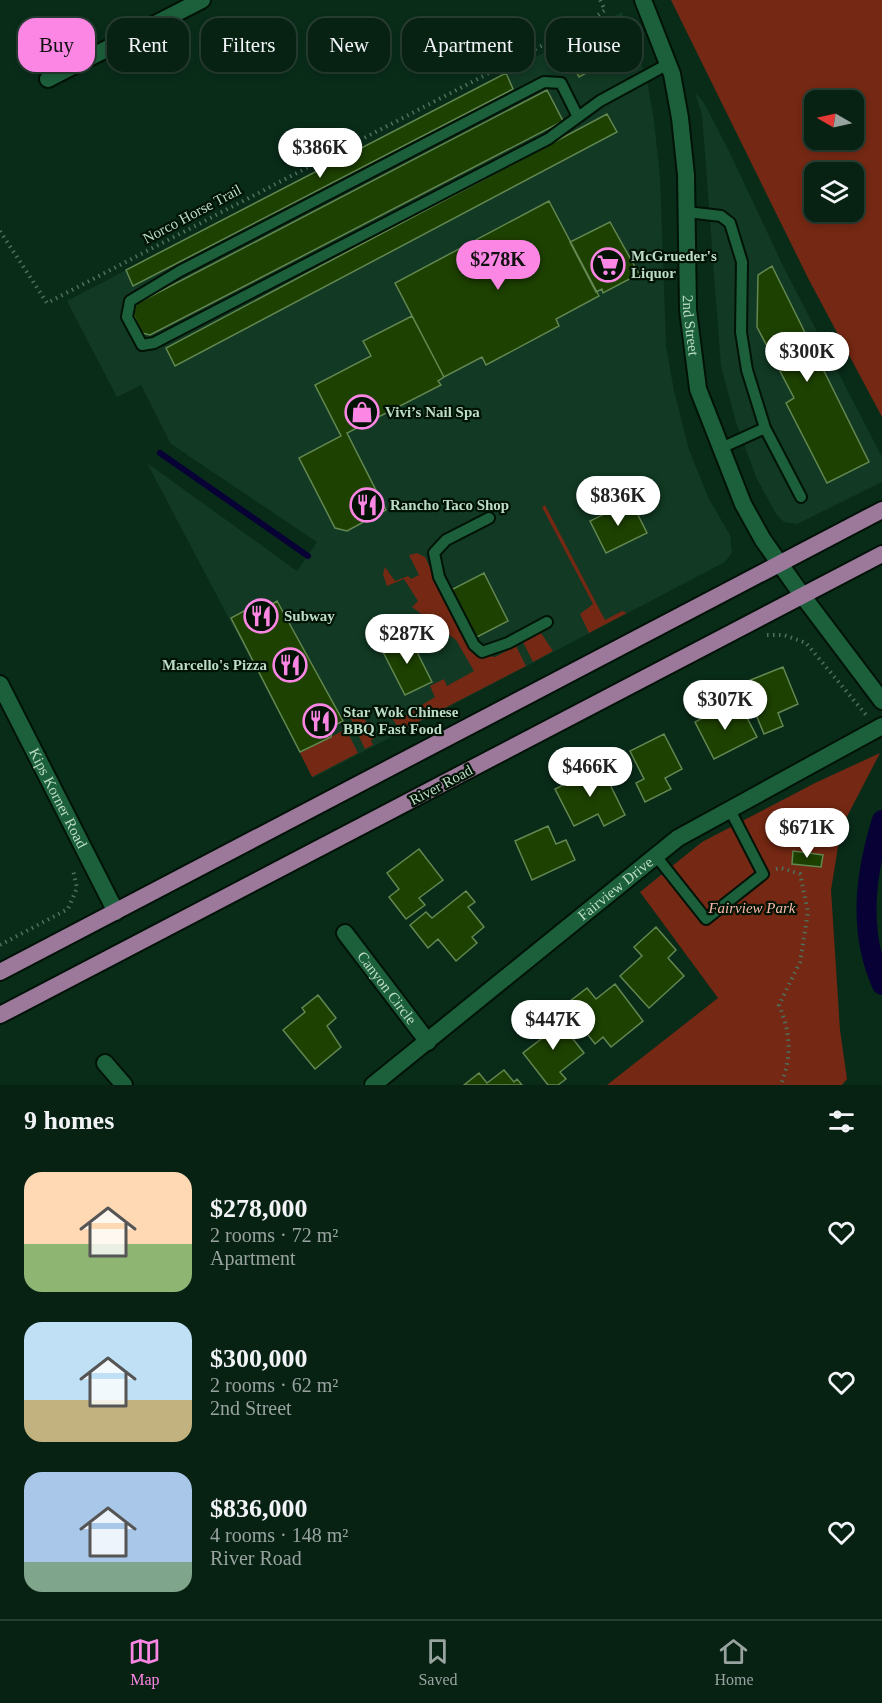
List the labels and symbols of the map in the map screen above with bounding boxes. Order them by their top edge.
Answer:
north arrow [804,90,864,150]
pin: $386K [278,128,362,179]
street label: Norco Horse Trail [140,181,244,247]
pin: $278K [456,240,540,291]
supermarket icon: McGrueder's Liquor [590,247,626,283]
place label: McGrueder's Liquor [631,248,717,281]
street label: 2nd Street [680,295,702,358]
pin: $300K [765,332,849,383]
shop icon: Vivi’s Nail Spa [344,394,380,430]
place label: Vivi’s Nail Spa [385,404,480,420]
pin: $836K [576,476,660,527]
restaurant icon: Rancho Taco Shop [349,487,385,523]
place label: Rancho Taco Shop [390,497,509,513]
restaurant icon: Subway [243,598,279,634]
place label: Subway [284,608,335,624]
pin: $287K [365,614,449,665]
restaurant icon: Marcello's Pizza [272,647,308,683]
place label: Marcello's Pizza [162,657,267,673]
pin: $307K [683,680,767,731]
restaurant icon: Star Wok Chinese BBQ Fast Food [302,703,338,739]
place label: Star Wok Chinese BBQ Fast Food [343,704,459,737]
street label: Kips Korner Road [26,745,90,851]
pin: $466K [548,747,632,798]
street label: River Road [407,762,476,808]
pin: $671K [765,808,849,859]
street label: Fairview Drive [575,853,656,924]
park label: Fairview Park [707,900,796,916]
street label: Canyon Circle [354,948,420,1028]
pin: $447K [511,1000,595,1051]

